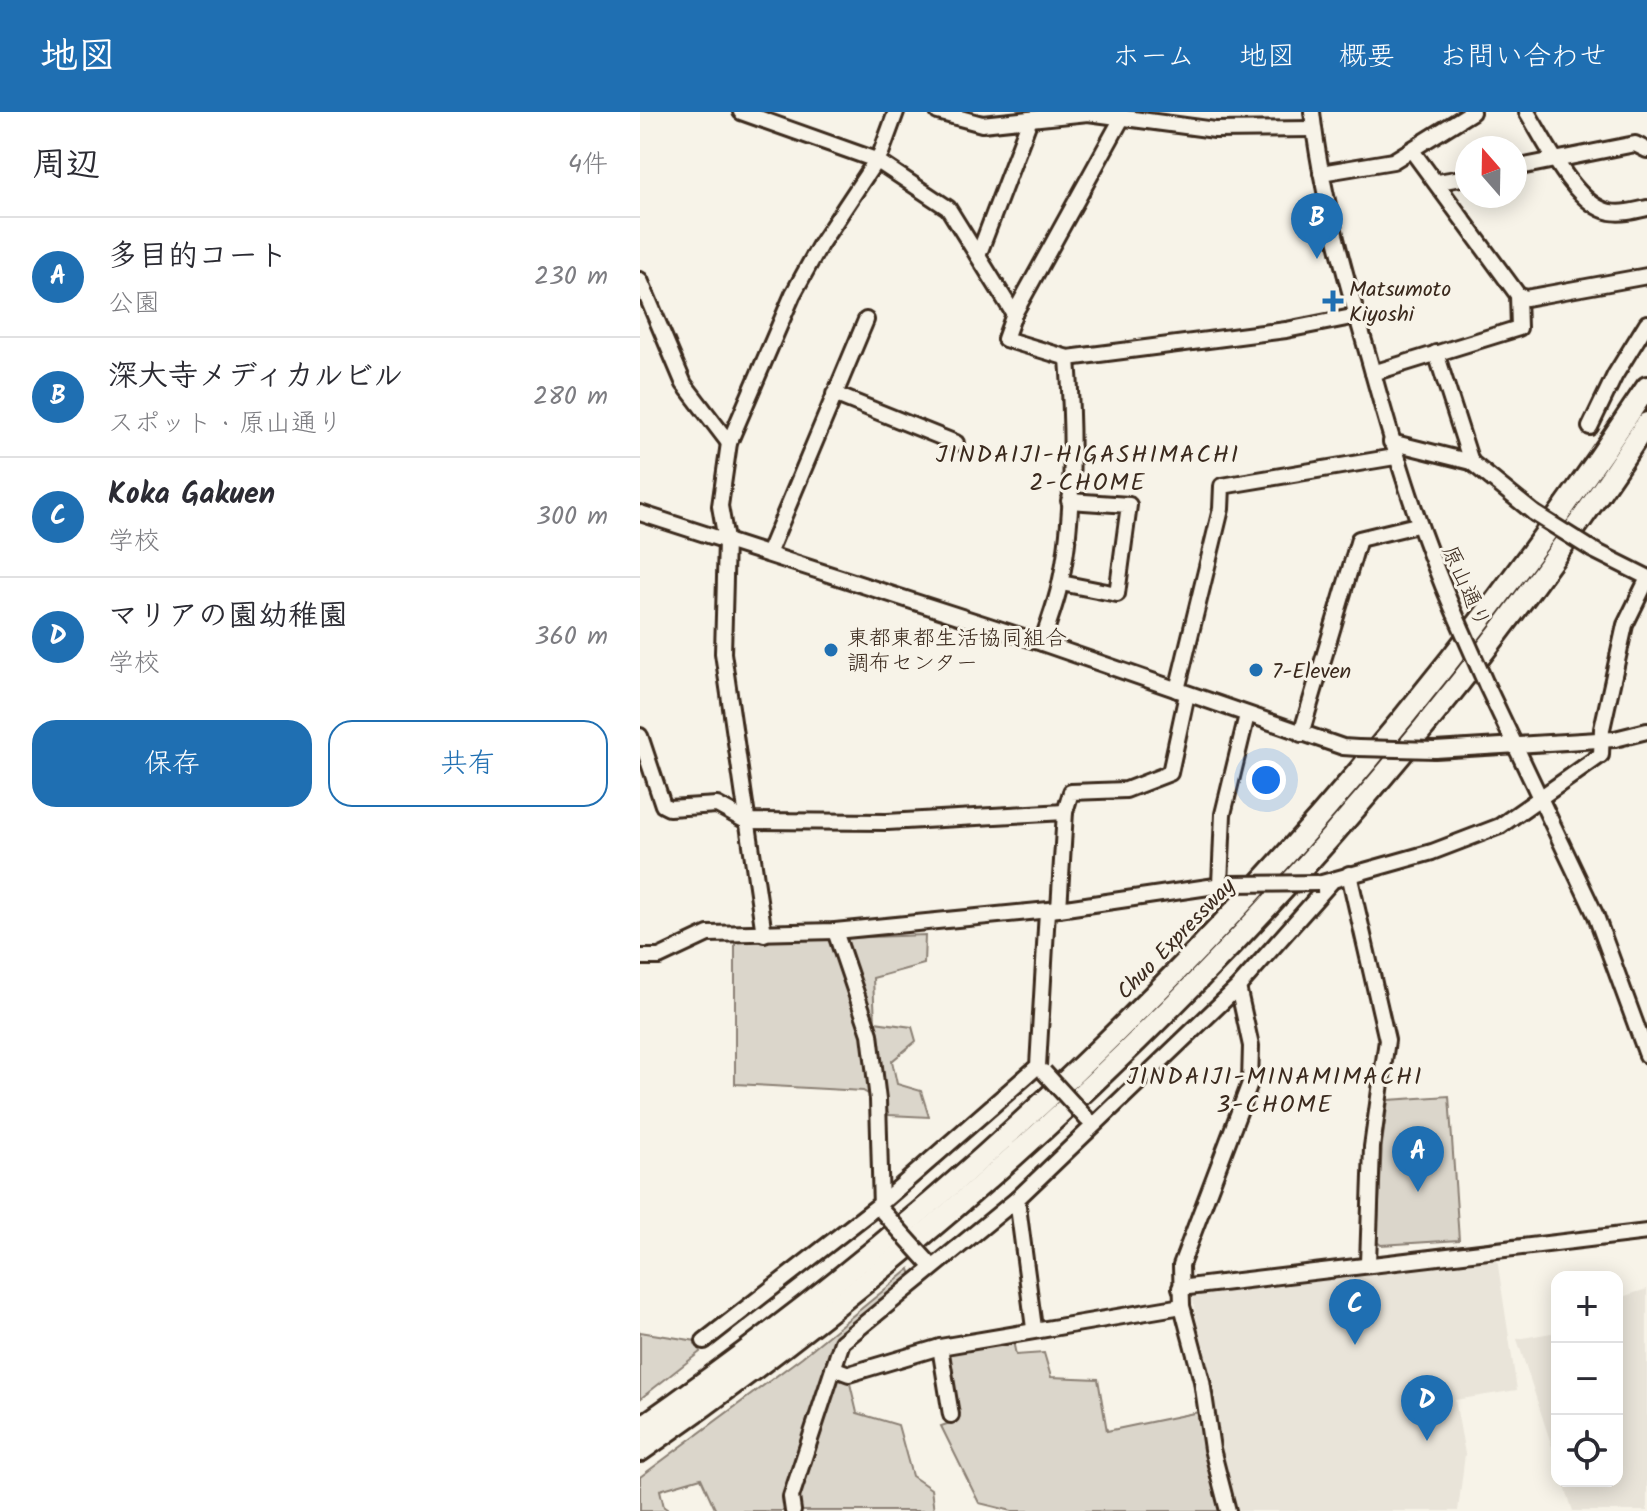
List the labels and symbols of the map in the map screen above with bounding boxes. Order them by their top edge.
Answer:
north arrow [1455,136,1527,208]
pin: B [1291,193,1343,259]
place label: Matsumoto Kiyoshi [1349,273,1451,333]
marker: Matsumoto Kiyoshi [1324,292,1342,310]
district label: JINDAIJI-HIGASHIMACHI 2-CHOME [936,436,1240,503]
street label: 原山通り [1431,540,1499,634]
place label: 東都東都生活協同組合 調布センター [847,622,1067,682]
marker: 東都東都生活協同組合 調布センター [822,641,840,659]
place label: 7-Eleven [1272,655,1351,690]
marker: 7-Eleven [1247,661,1265,679]
your location [1246,760,1286,800]
street label: Chuo Expressway [1109,870,1245,1009]
district label: JINDAIJI-MINAMIMACHI 3-CHOME [1126,1058,1424,1125]
pin: A [1392,1126,1444,1192]
pin: C [1329,1279,1381,1345]
pin: D [1401,1375,1453,1441]

